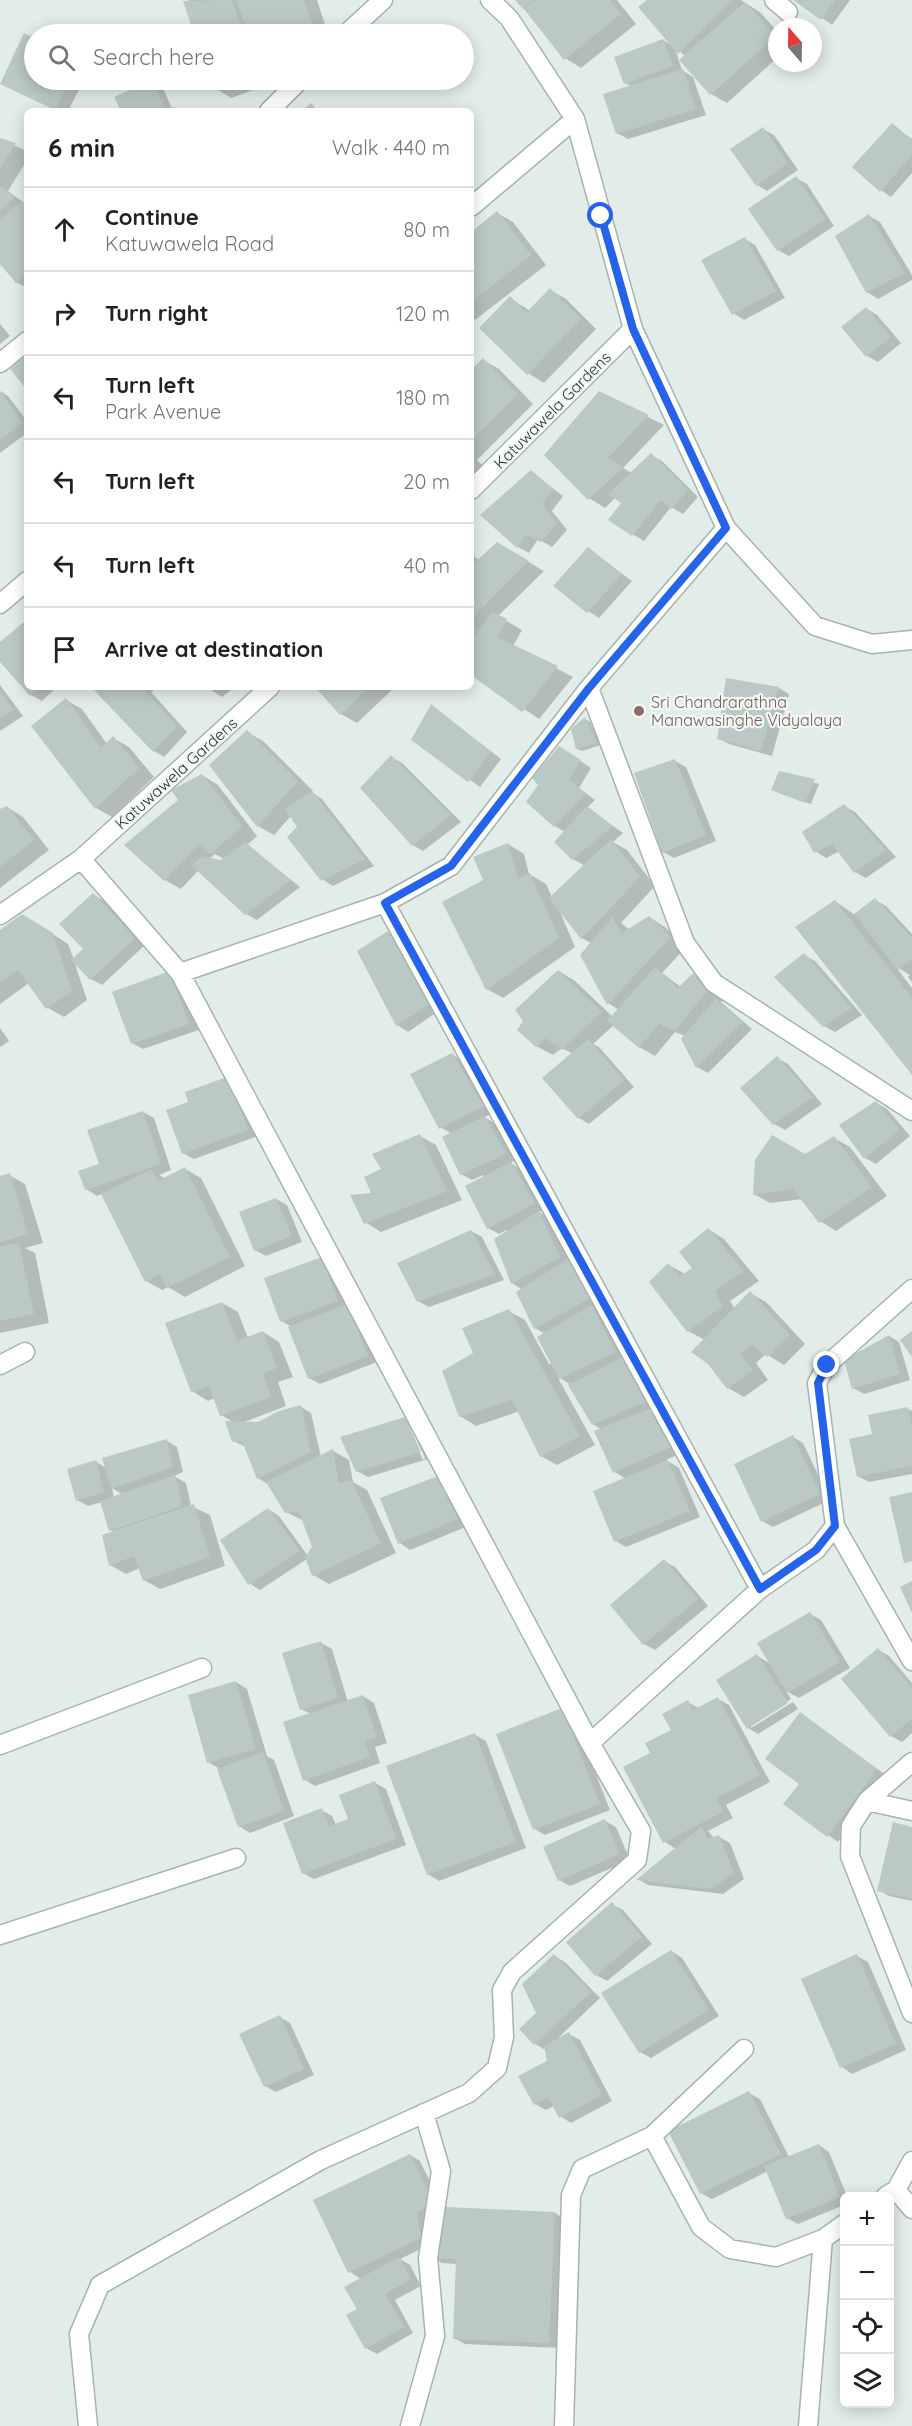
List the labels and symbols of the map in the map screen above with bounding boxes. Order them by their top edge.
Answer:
north arrow [768,18,822,72]
route start [587,202,613,228]
street label: Katuwawela Gardens [489,347,615,473]
place label: Sri Chandrarathna Manawasinghe Vidyalaya [651,692,842,730]
marker: Sri Chandrarathna Manawasinghe Vidyalaya [632,704,646,718]
street label: Katuwawela Gardens [111,713,241,833]
route end [813,1351,839,1377]

